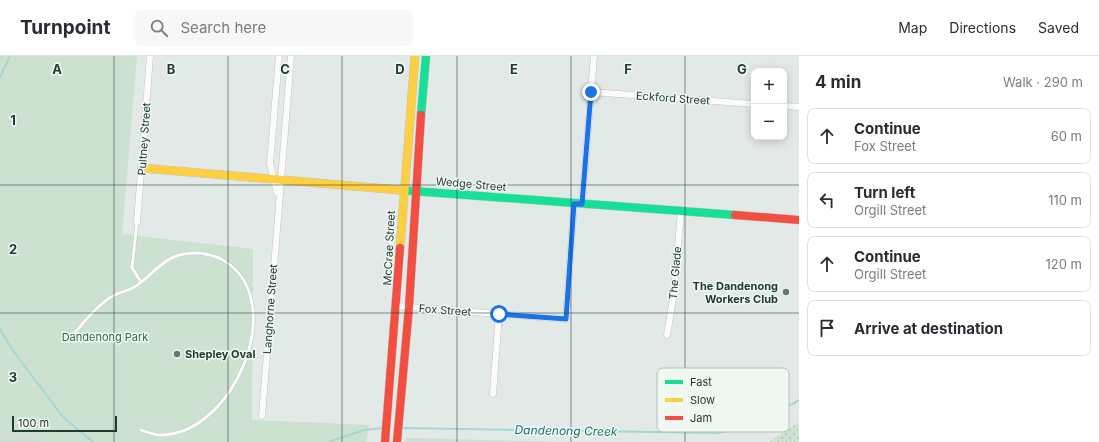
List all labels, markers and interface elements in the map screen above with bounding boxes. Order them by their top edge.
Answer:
search box [134,10,414,46]
text: Turnpoint [20,16,110,39]
icon: search [148,17,170,39]
text: Search here [180,18,266,37]
text: Map [898,19,927,36]
text: Directions [949,19,1016,36]
text: Saved [1038,19,1079,36]
text: A [52,61,62,77]
text: B [167,61,176,77]
text: C [280,61,290,77]
text: D [395,61,405,77]
text: E [510,61,518,77]
text: F [624,61,632,77]
text: G [737,61,747,77]
map controls [751,68,787,140]
button: + [751,68,787,104]
text: 4 min [815,72,861,92]
text: Walk · 290 m [1003,74,1083,90]
route end [582,83,600,101]
street label: Eckford Street [636,88,711,108]
street label: Pultney Street [134,102,154,176]
button: − [751,104,787,140]
text: 1 [10,112,16,128]
text: Continue [854,119,921,138]
icon: ahead [816,125,838,147]
text: 60 m [1051,128,1082,144]
text: Fox Street [854,138,916,154]
street label: Wedge Street [435,174,507,194]
text: Turn left [854,183,915,202]
icon: left [816,189,838,211]
text: 110 m [1048,192,1082,208]
text: Orgill Street [854,202,926,218]
street label: McCrae Street [380,210,398,286]
text: 2 [9,241,17,257]
street label: The Glade [666,246,684,300]
text: Continue [854,247,921,266]
icon: ahead [816,253,838,275]
text: 120 m [1046,256,1082,272]
street label: Langhorne Street [260,263,280,354]
text: Orgill Street [854,266,926,282]
place label: The Dandenong Workers Club [693,279,778,306]
marker: The Dandenong Workers Club [781,287,791,297]
street label: Fox Street [418,301,472,319]
route start [490,305,508,323]
icon: arrive [816,317,838,339]
text: Arrive at destination [854,319,1003,338]
park label: Dandenong Park [62,330,148,344]
place label: Shepley Oval [185,347,255,361]
marker: Shepley Oval [172,349,182,359]
legend [657,368,789,432]
text: 3 [9,369,17,385]
text: Fast [690,375,712,389]
text: Slow [690,393,715,407]
text: Jam [690,411,712,425]
scale bar [12,414,117,433]
text: 100 m [18,416,49,430]
water label: Dandenong Creek [514,422,618,439]

